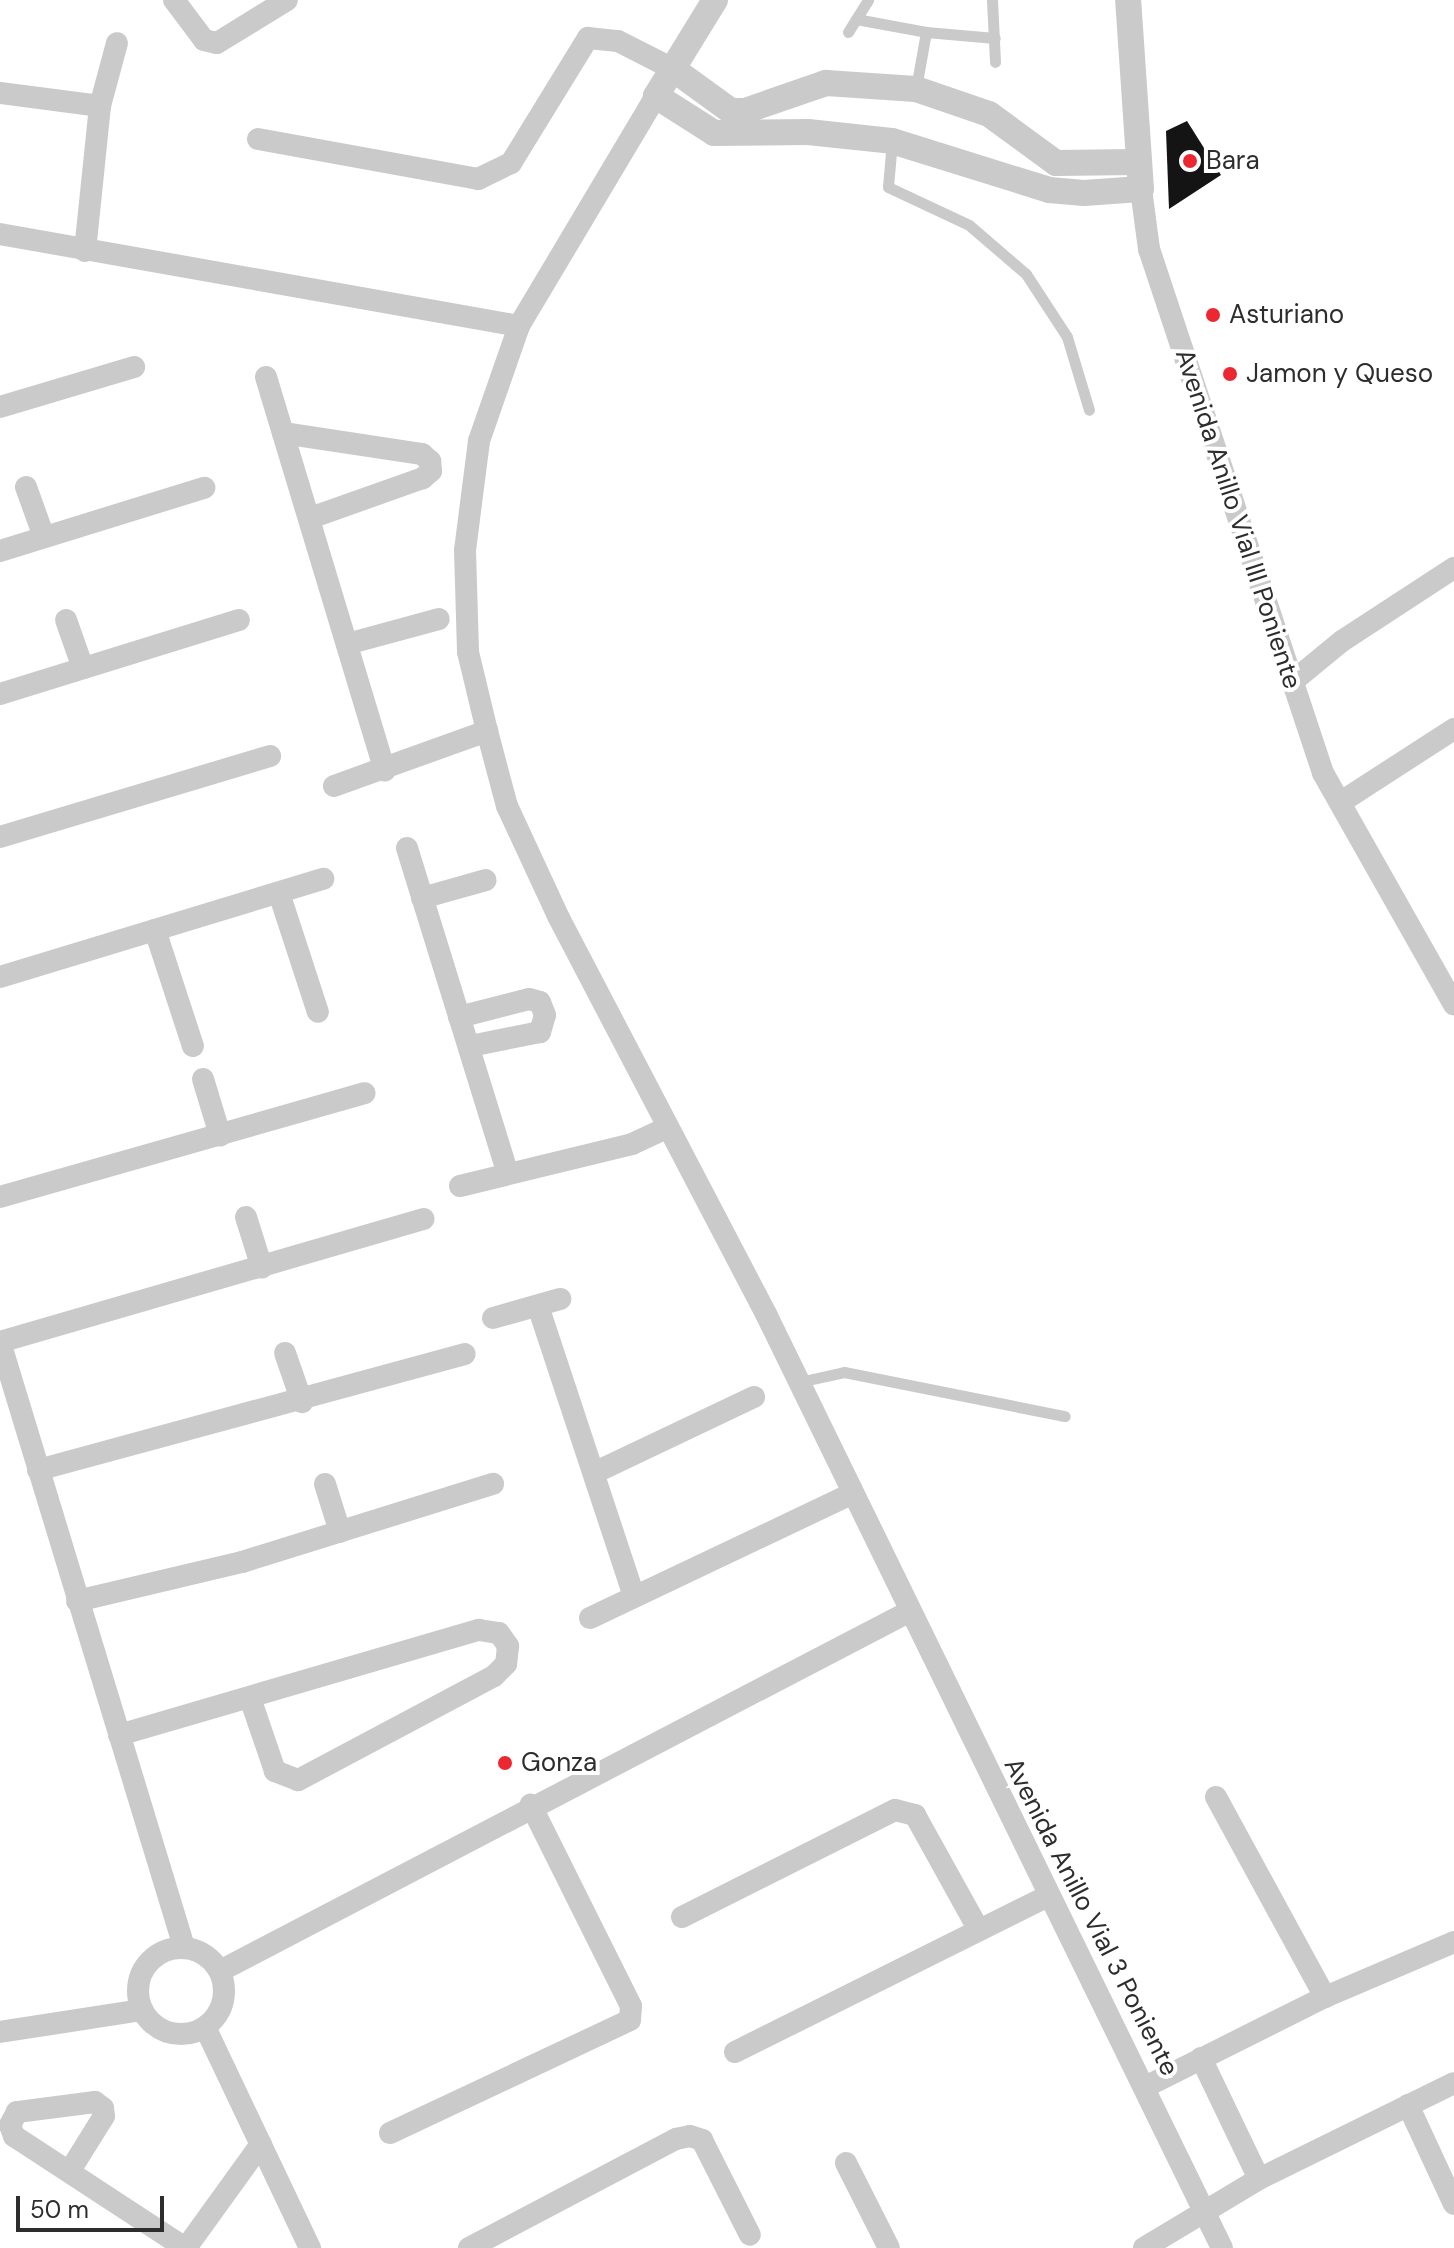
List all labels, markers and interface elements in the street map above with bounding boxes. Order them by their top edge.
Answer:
place label: Bara [1206,145,1260,177]
marker: Bara [1181,152,1199,170]
place label: Asturiano [1229,299,1344,331]
marker: Asturiano [1204,306,1222,324]
street label: Avenida Anillo Vial III Poniente [1168,345,1308,693]
place label: Jamon y Queso [1246,358,1433,390]
marker: Jamon y Queso [1221,365,1239,383]
place label: Gonza [521,1747,597,1779]
street label: Avenida Anillo Vial 3 Poniente [997,1753,1185,2081]
marker: Gonza [496,1754,514,1772]
scale bar [20,2180,168,2230]
text: 50 m [30,2194,89,2225]

